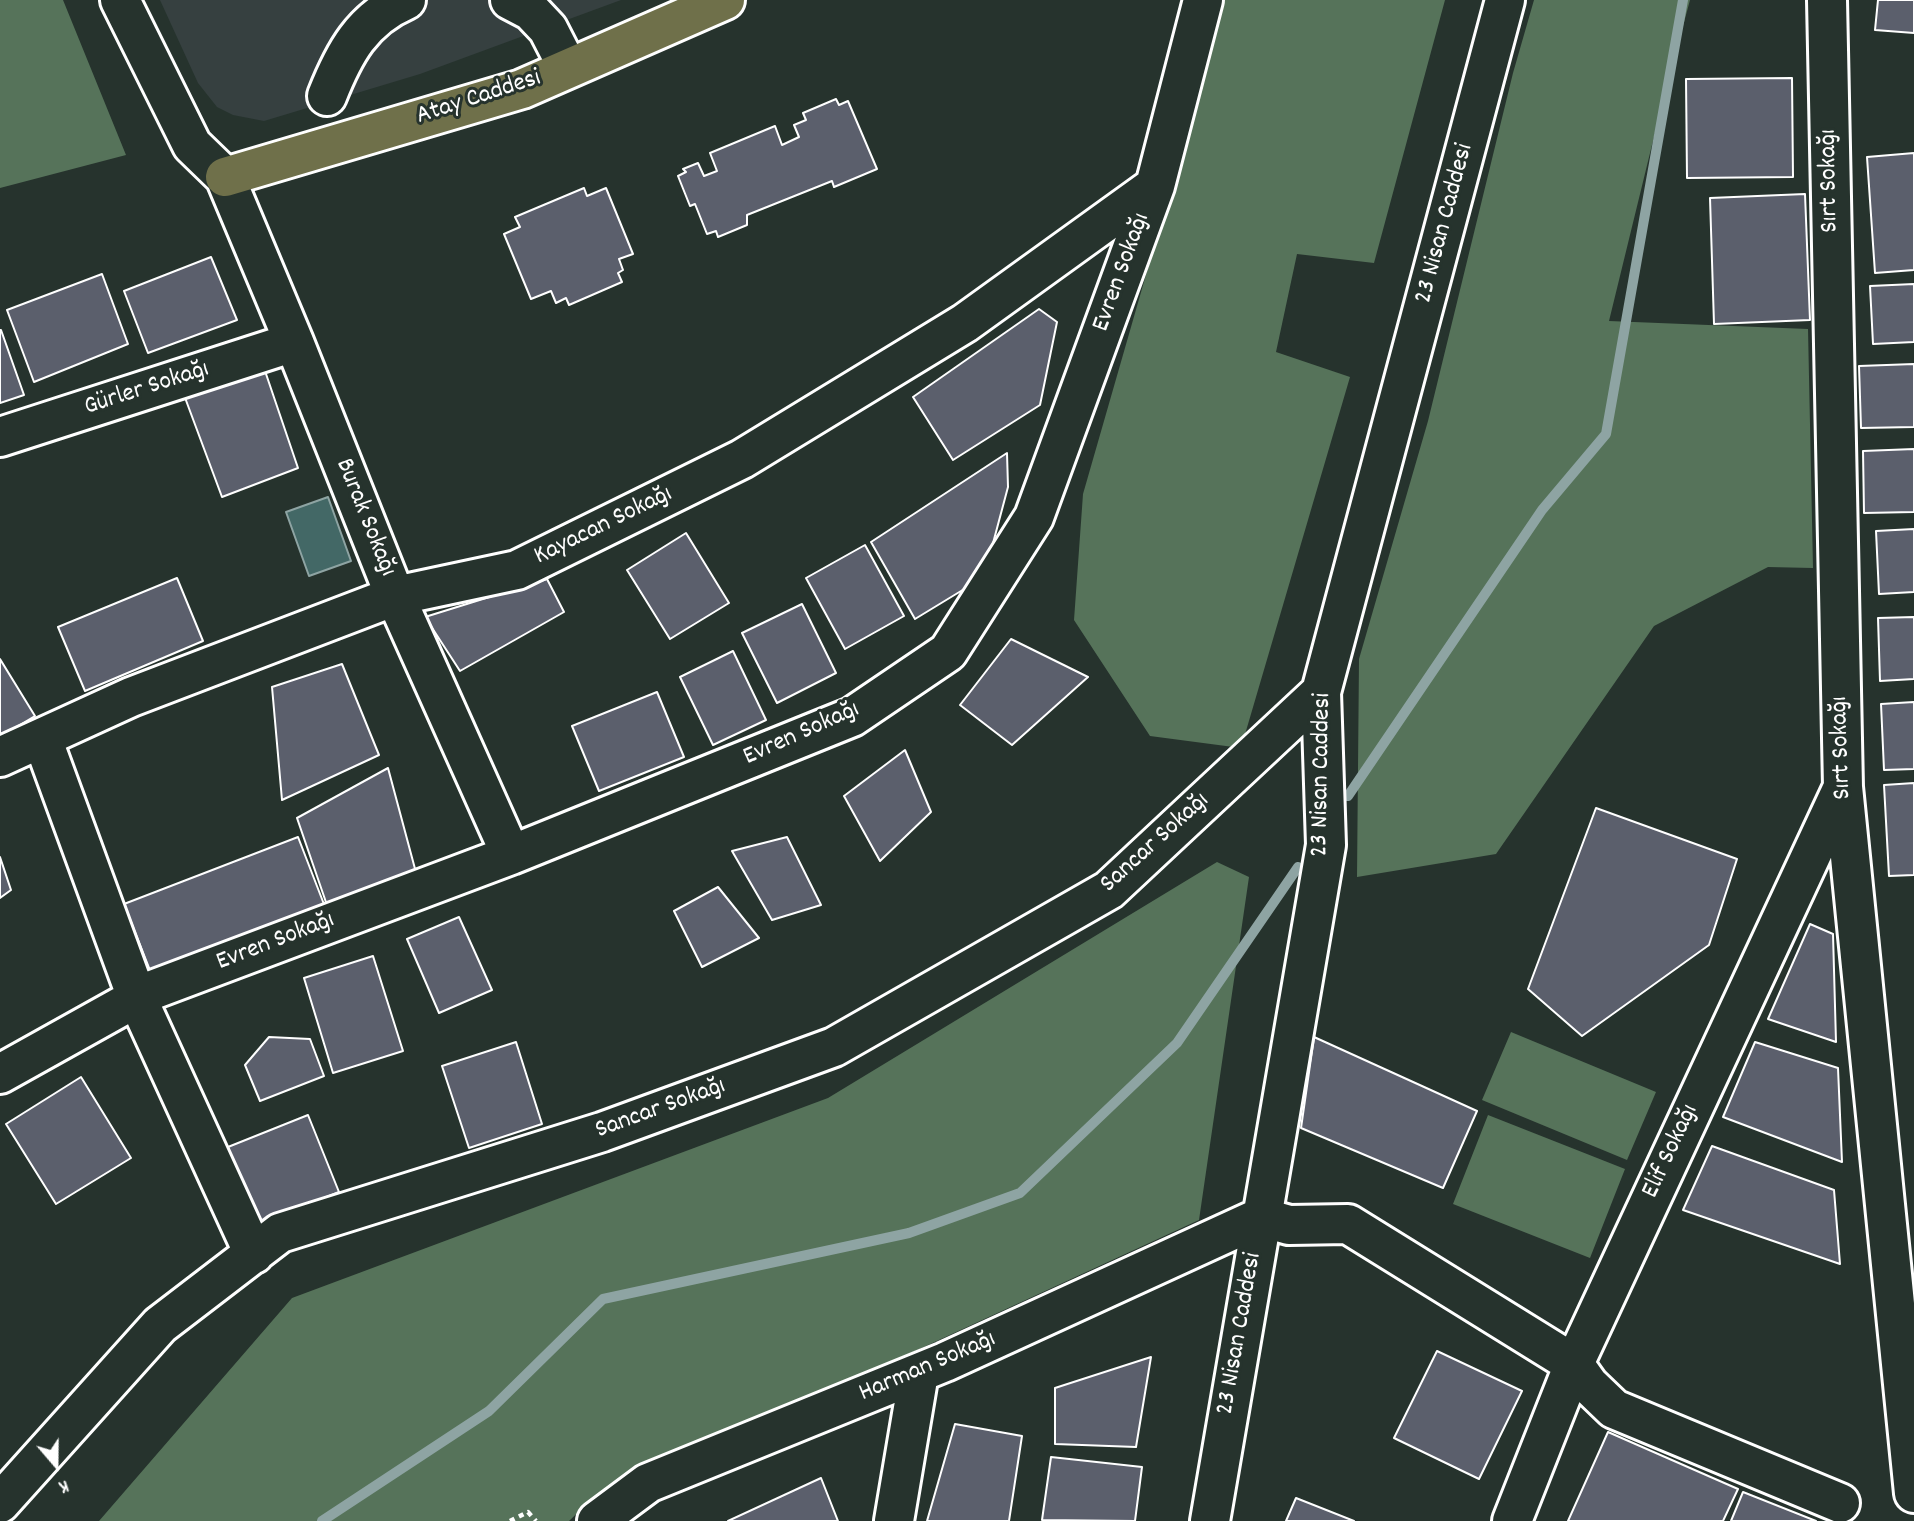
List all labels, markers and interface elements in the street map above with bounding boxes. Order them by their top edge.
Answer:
street label: Atay Caddesi [413,64,545,134]
street label: Sırt Sokağı [1814,129,1848,233]
street label: 23 Nisan Caddesi [1410,141,1482,307]
street label: Evren Sokağı [1087,210,1159,336]
street label: Gürler Sokağı [81,355,213,425]
street label: Burak Sokağı [326,455,402,581]
street label: Kayacan Sokağı [530,480,678,574]
street label: 23 Nisan Caddesi [1306,693,1340,857]
street label: Evren Sokağı [739,696,865,774]
street label: Sırt Sokağı [1826,696,1860,800]
street label: Sancar Sokağı [1095,787,1217,901]
street label: Evren Sokağı [213,906,339,980]
street label: Sancar Sokağı [592,1072,730,1148]
street label: Elif Sokağı [1637,1100,1707,1204]
street label: 23 Nisan Caddesi [1211,1250,1271,1418]
street label: Harman Sokağı [855,1325,1001,1411]
north arrow [21,1430,91,1500]
text: K [55,1471,72,1499]

